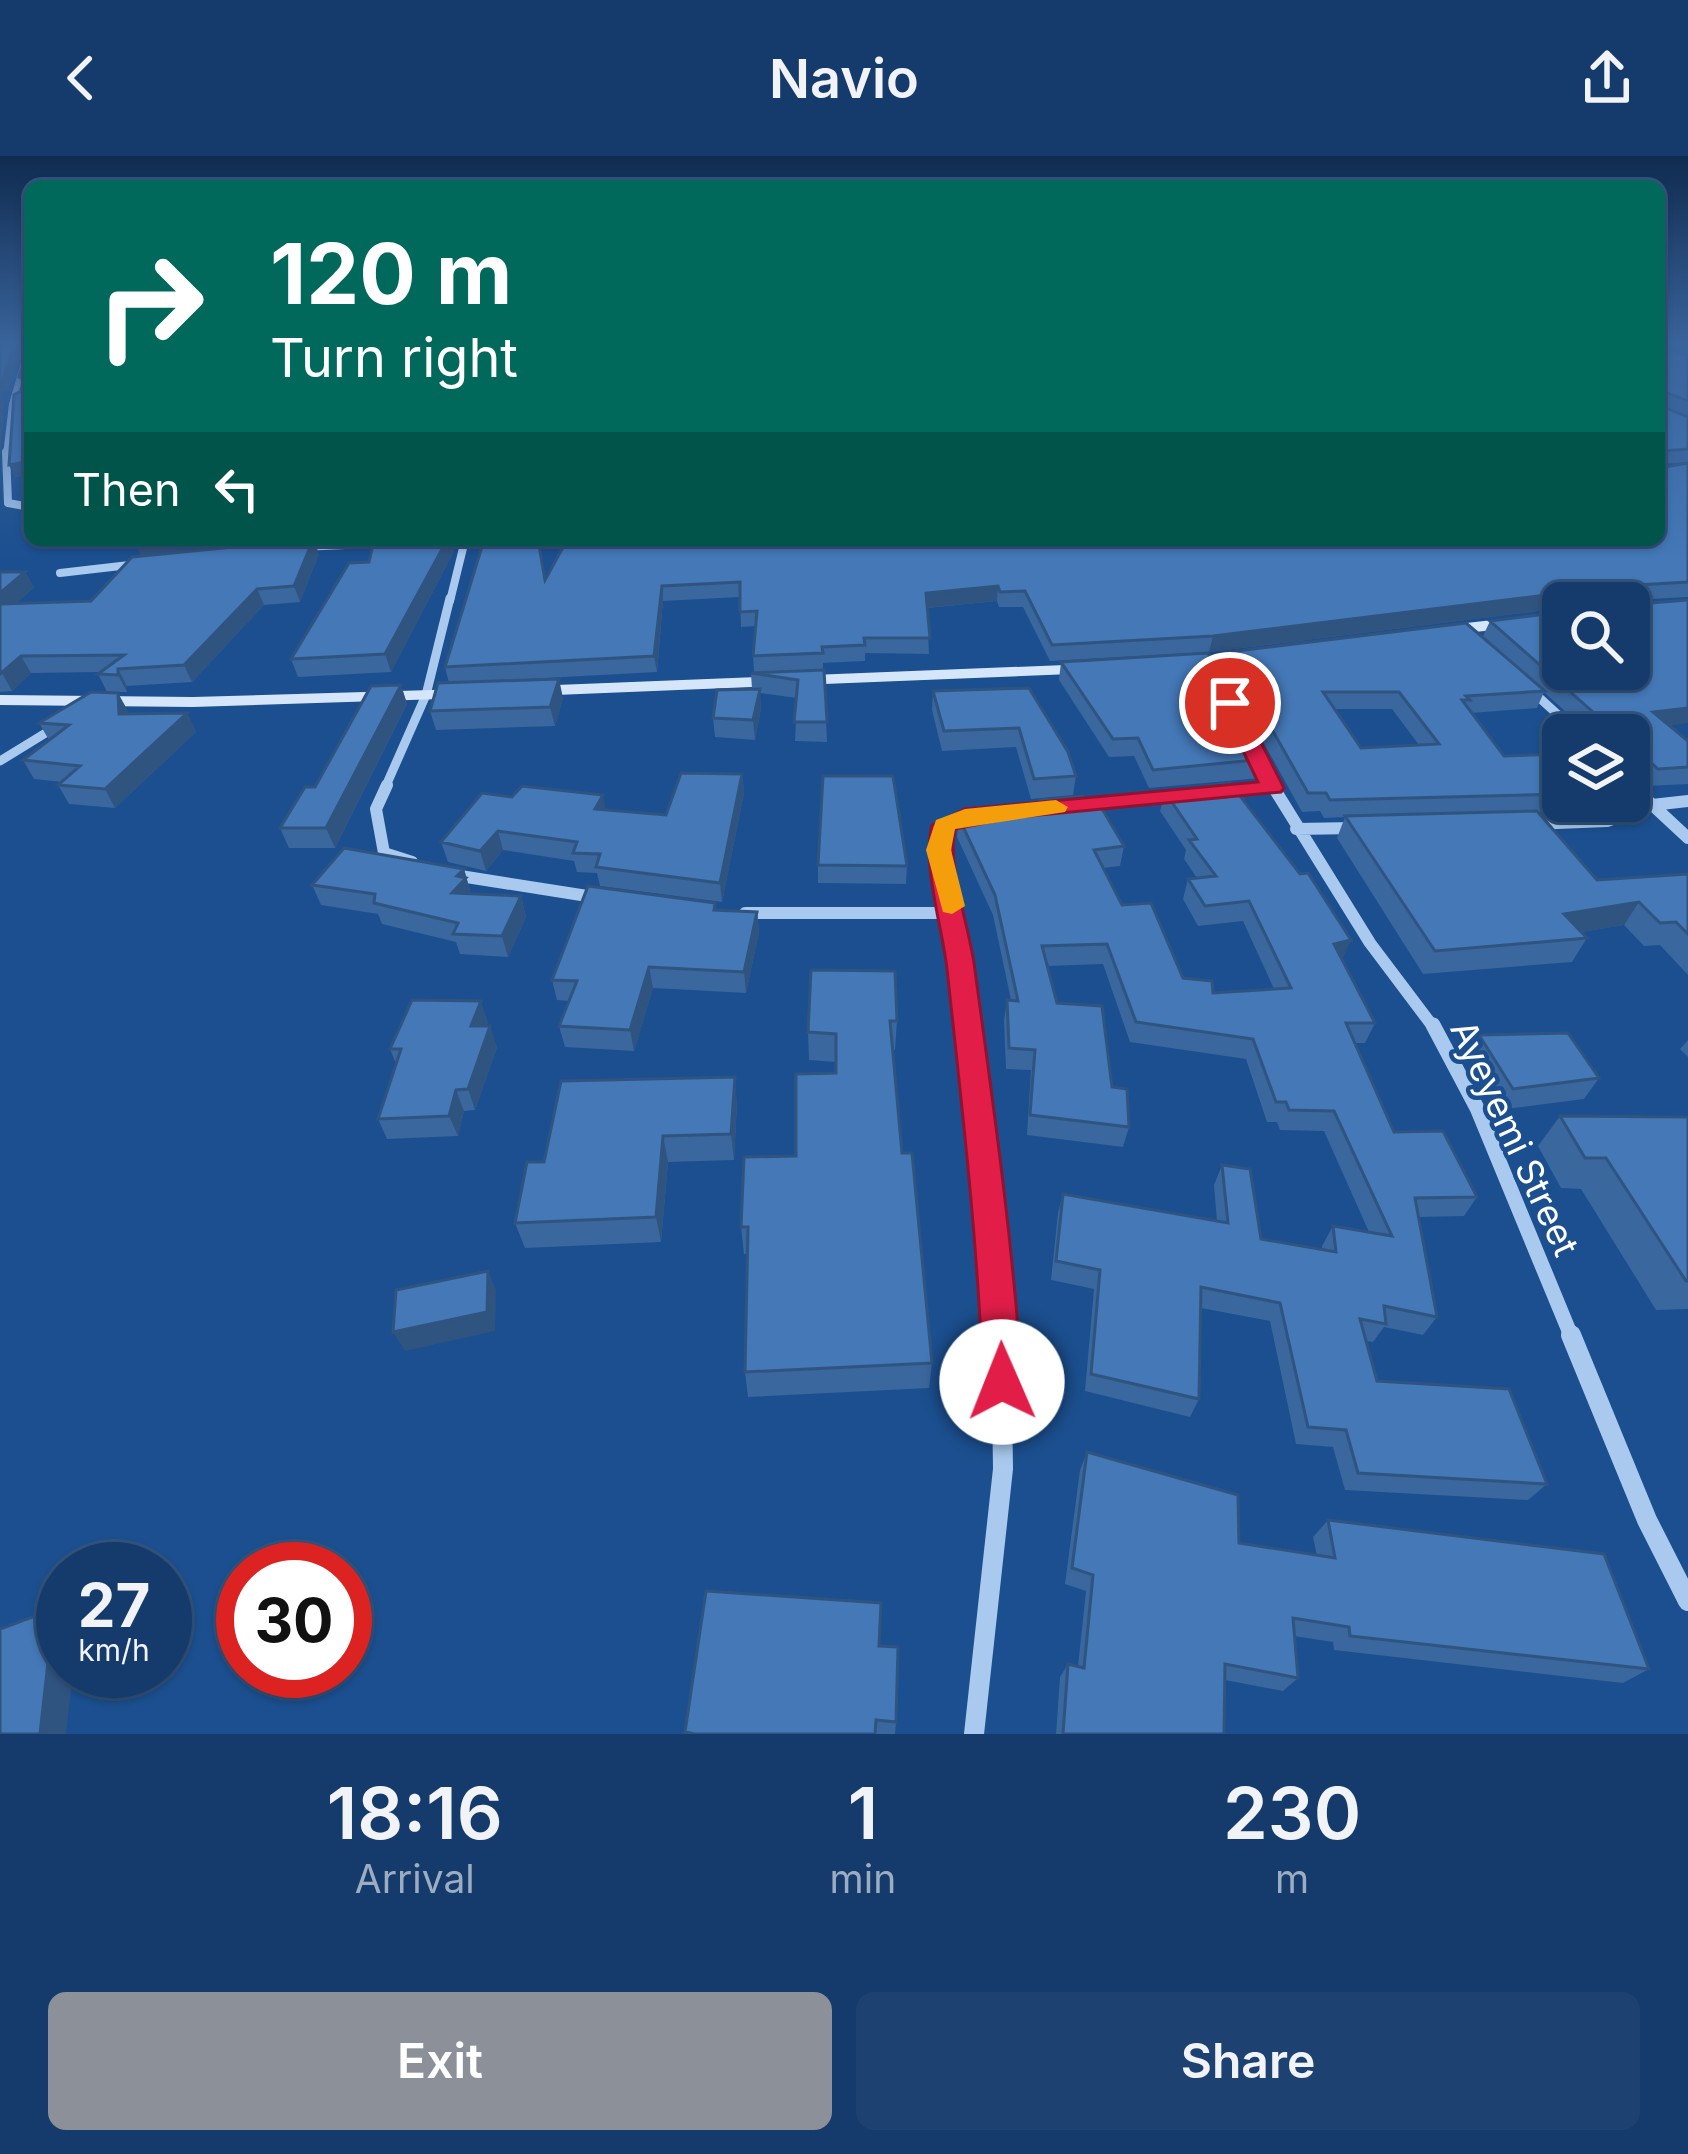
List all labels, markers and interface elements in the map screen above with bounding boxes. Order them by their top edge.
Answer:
icon: back [48,45,114,111]
icon: share [1574,45,1640,111]
text: Navio [769,46,919,111]
text: 120 m [270,223,512,324]
icon: right [72,228,228,384]
text: Turn right [270,325,518,390]
icon: left [204,456,270,522]
text: Then [72,462,180,517]
map controls [1542,582,1650,822]
button: search [1542,582,1650,690]
pin [1179,652,1281,754]
icon: arrive [1197,670,1263,736]
button: layers [1542,714,1650,822]
street label: Ayeyemi Street [1441,1013,1589,1263]
position arrow [939,1319,1065,1445]
speed limit sign: 30 [216,1542,372,1698]
text: 27 [78,1569,150,1641]
text: km/h [78,1632,150,1668]
text: 18:16 [327,1769,503,1856]
text: 1 [848,1769,878,1856]
text: 230 [1223,1769,1361,1856]
text: Arrival [355,1855,475,1902]
text: min [830,1855,896,1902]
text: m [1275,1855,1309,1902]
button: Exit [48,1992,832,2130]
button: Share [856,1992,1640,2130]

